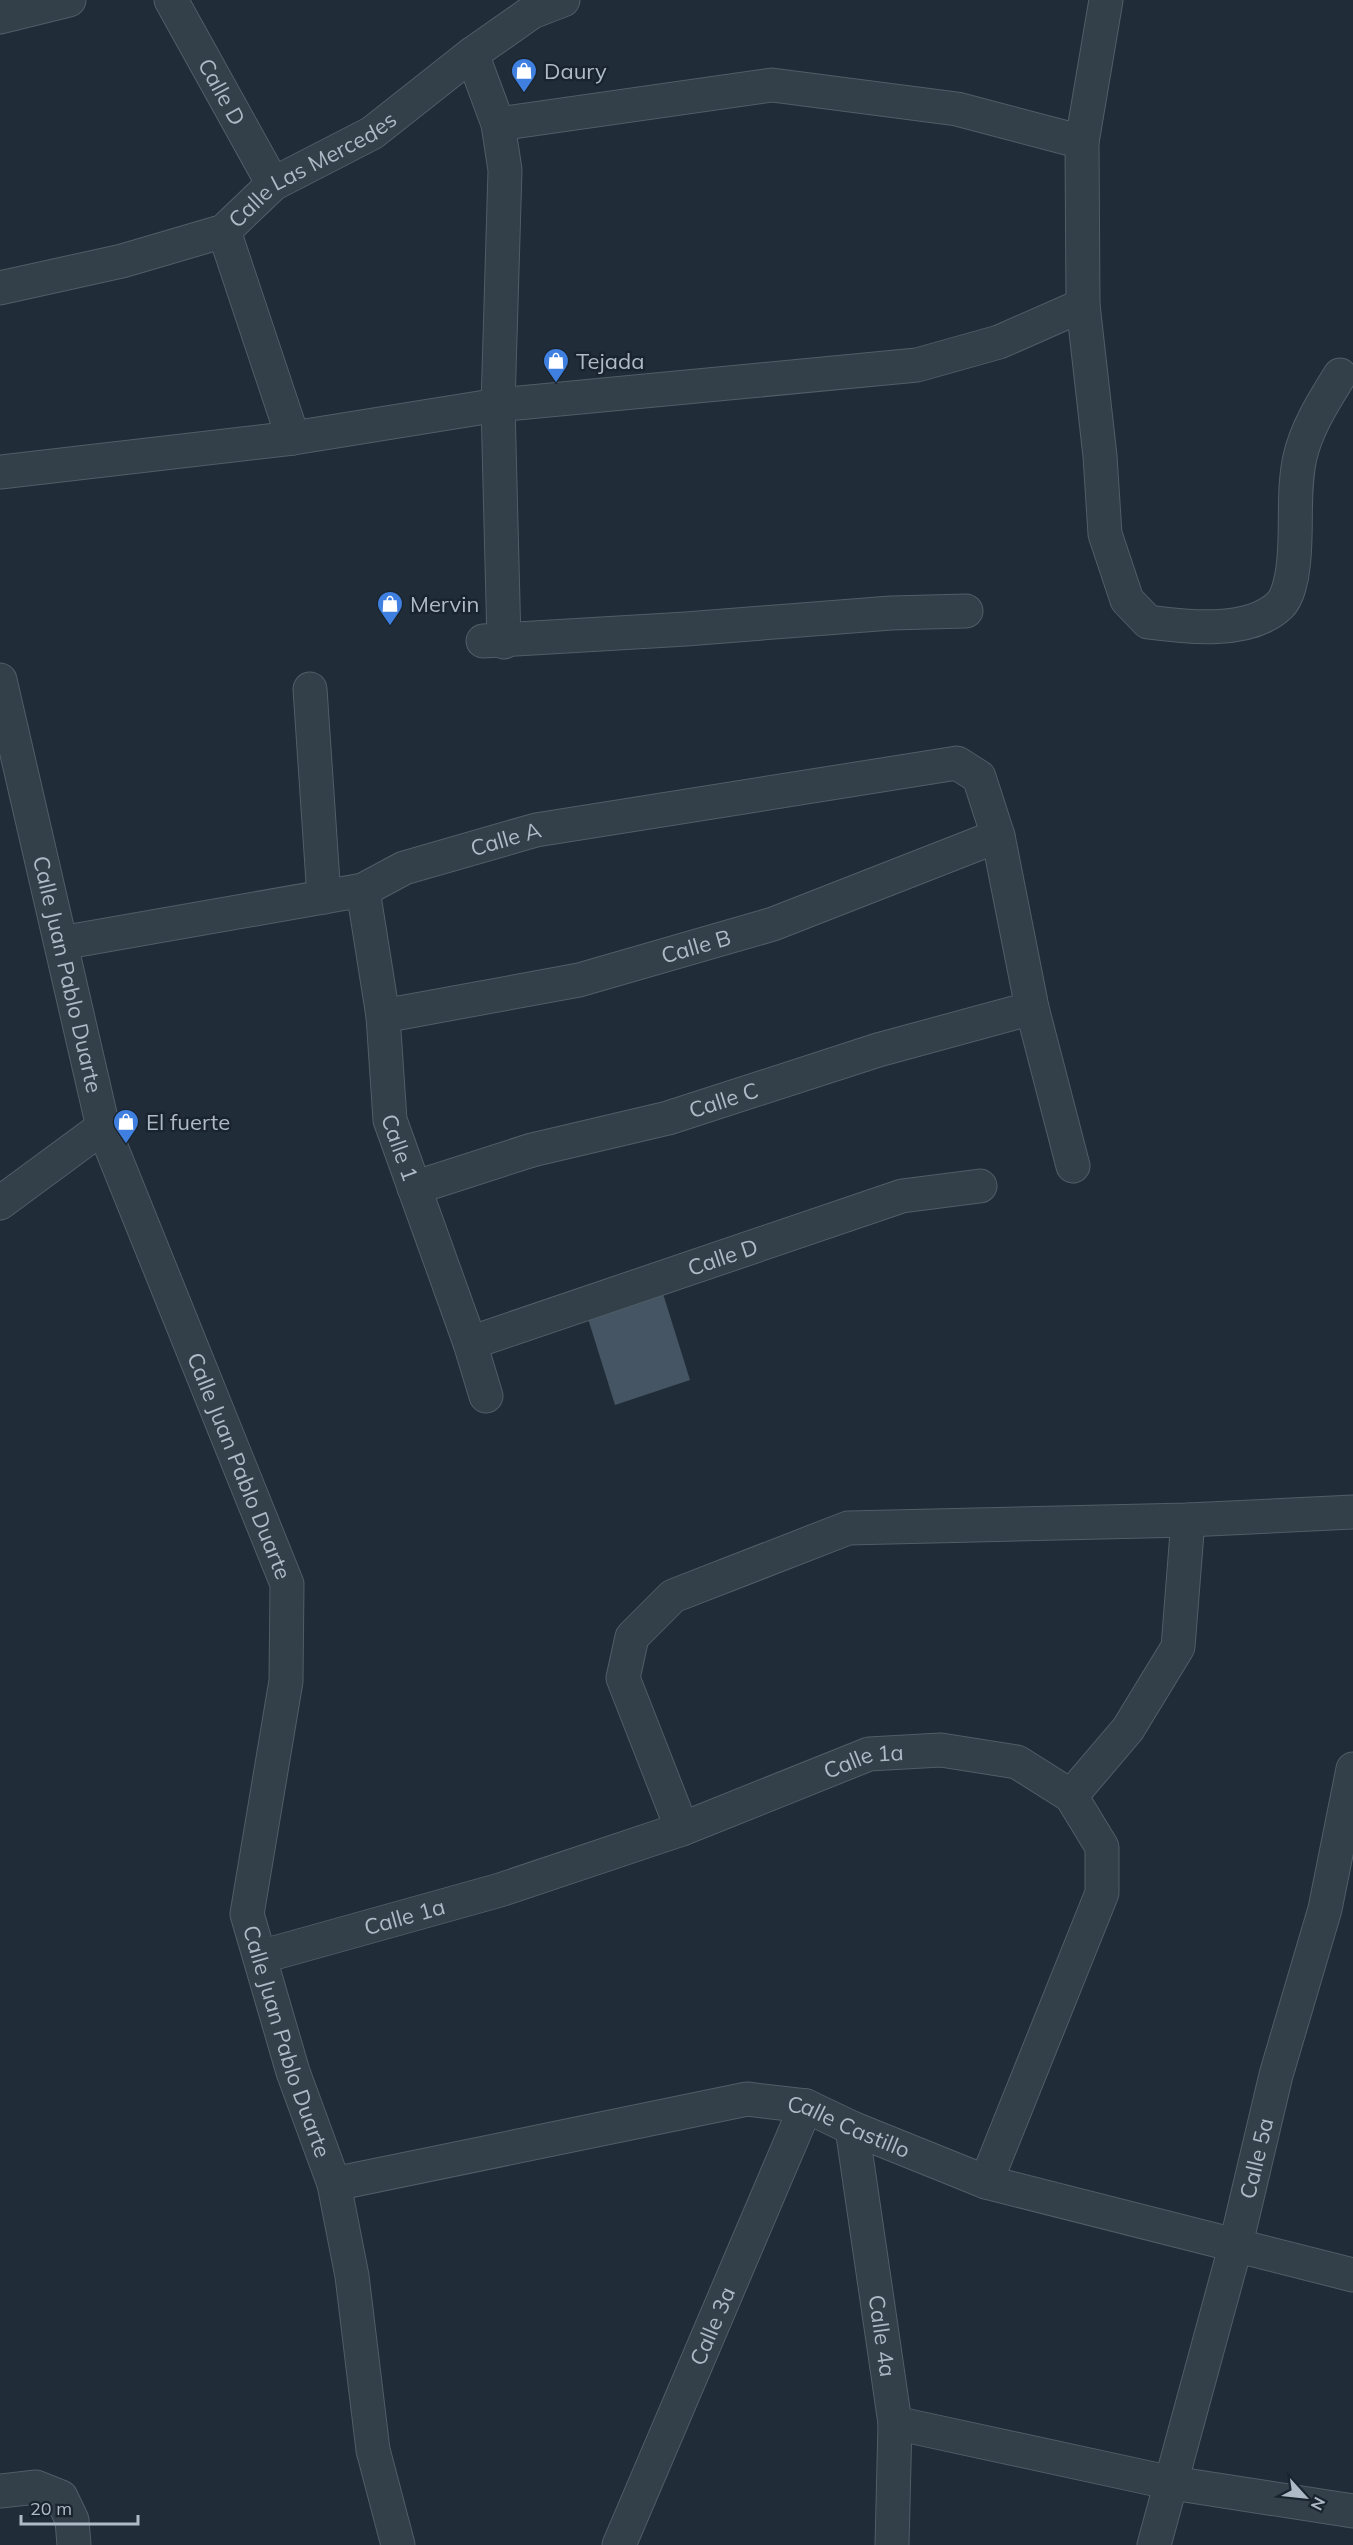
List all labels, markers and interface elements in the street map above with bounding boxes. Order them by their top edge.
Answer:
street label: Calle D [192,53,252,130]
shop icon: Daury [509,56,539,94]
place label: Daury [544,57,607,85]
street label: Calle Las Mercedes [222,105,402,233]
shop icon: Tejada [541,346,571,384]
place label: Tejada [576,347,644,375]
shop icon: Mervin [375,589,405,627]
place label: Mervin [410,590,479,618]
street label: Calle A [467,815,544,862]
street label: Calle Juan Pablo Duarte [27,853,109,1095]
street label: Calle B [658,923,734,970]
street label: Calle C [685,1076,762,1124]
shop icon: El fuerte [111,1107,141,1145]
place label: El fuerte [146,1108,230,1136]
street label: Calle 1 [375,1110,425,1185]
street label: Calle D [684,1232,762,1282]
street label: Calle Juan Pablo Duarte [181,1348,298,1583]
street label: Calle 1a [819,1738,904,1785]
street label: Calle 1a [361,1892,448,1941]
street label: Calle Juan Pablo Duarte [237,1922,337,2161]
street label: Calle Castillo [786,2090,914,2164]
street label: Calle 5a [1233,2115,1279,2202]
street label: Calle 3a [683,2283,741,2369]
street label: Calle 4a [862,2293,902,2379]
north arrow [1275,2467,1335,2527]
scale bar [21,2488,138,2526]
text: N [1307,2494,1330,2514]
text: 20 m [30,2497,72,2520]

